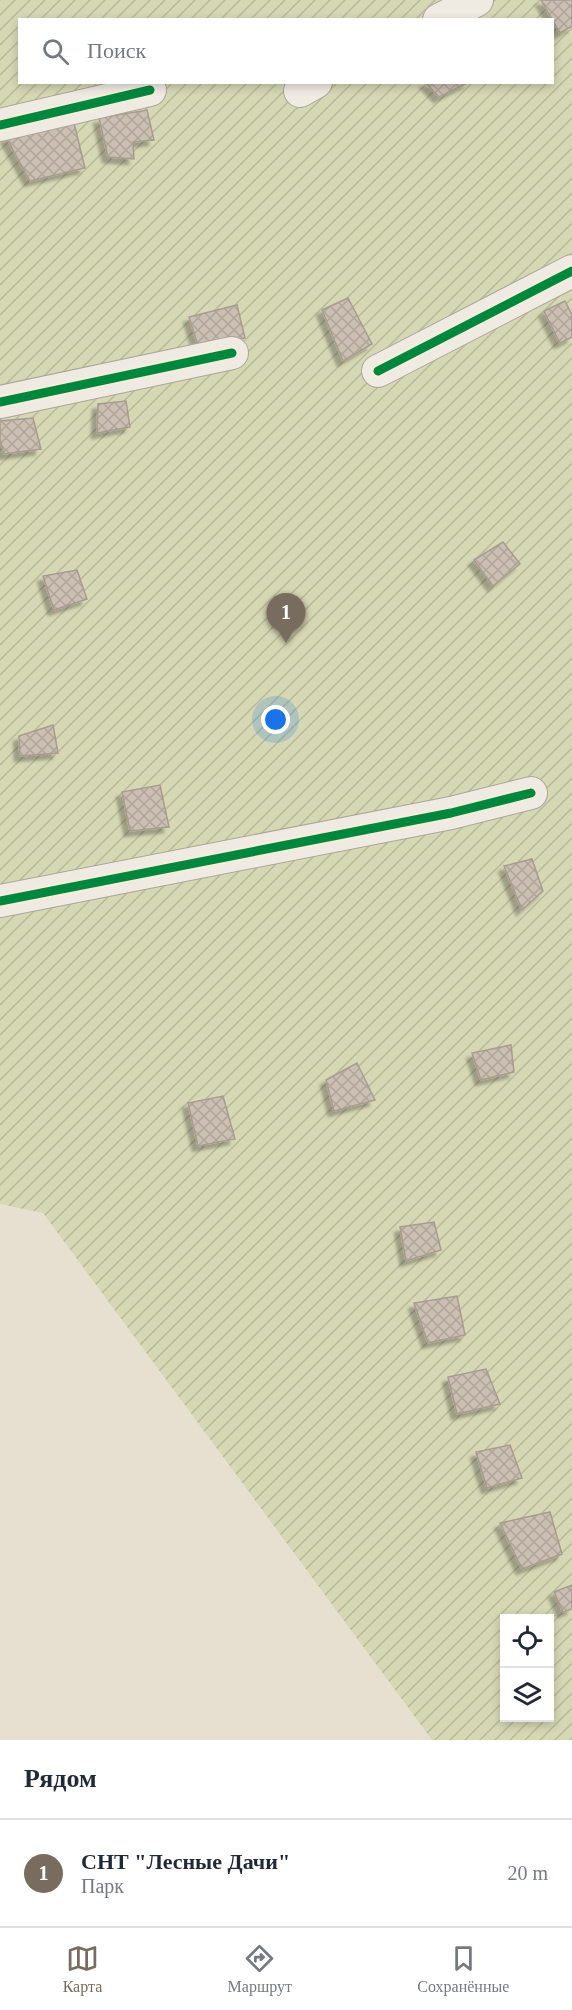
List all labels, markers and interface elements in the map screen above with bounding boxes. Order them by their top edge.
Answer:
search box [18,18,554,84]
icon: search [39,35,72,68]
text: Поиск [87,38,146,63]
pin: 1 [266,594,306,643]
your location [261,705,290,734]
map controls [500,1614,554,1722]
button: locate [500,1614,554,1668]
button: layers [500,1668,554,1722]
text: Рядом [24,1764,97,1793]
text: СНТ "Лесные Дачи" [81,1849,290,1874]
text: 1 [39,1862,49,1884]
text: 20 m [507,1862,548,1884]
text: Парк [81,1875,124,1897]
tab: Карта [63,1942,102,1996]
tab: Маршрут [228,1942,292,1996]
tab: Сохранённые [417,1942,509,1996]

